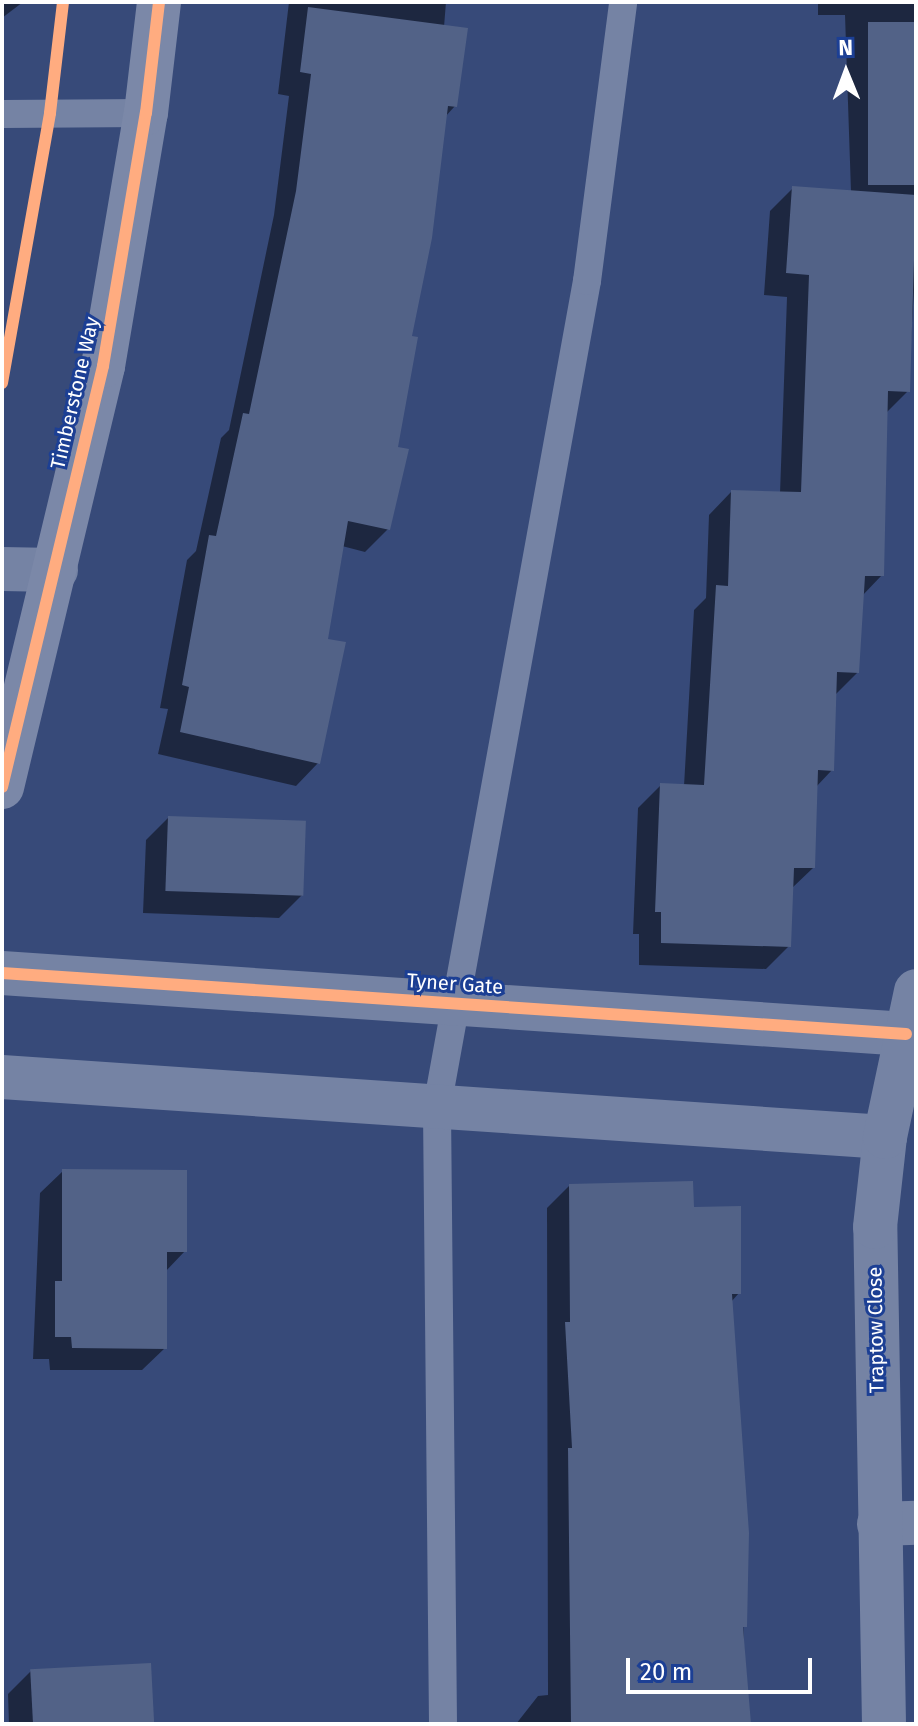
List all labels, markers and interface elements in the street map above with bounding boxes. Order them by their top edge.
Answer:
north arrow [806,32,886,112]
text: N [838,34,853,61]
street label: Timberstone Way [46,315,104,471]
street label: Tyner Gate [406,969,504,999]
street label: Traptow Close [863,1267,889,1393]
scale bar [630,1642,816,1692]
text: 20 m [640,1658,692,1686]

